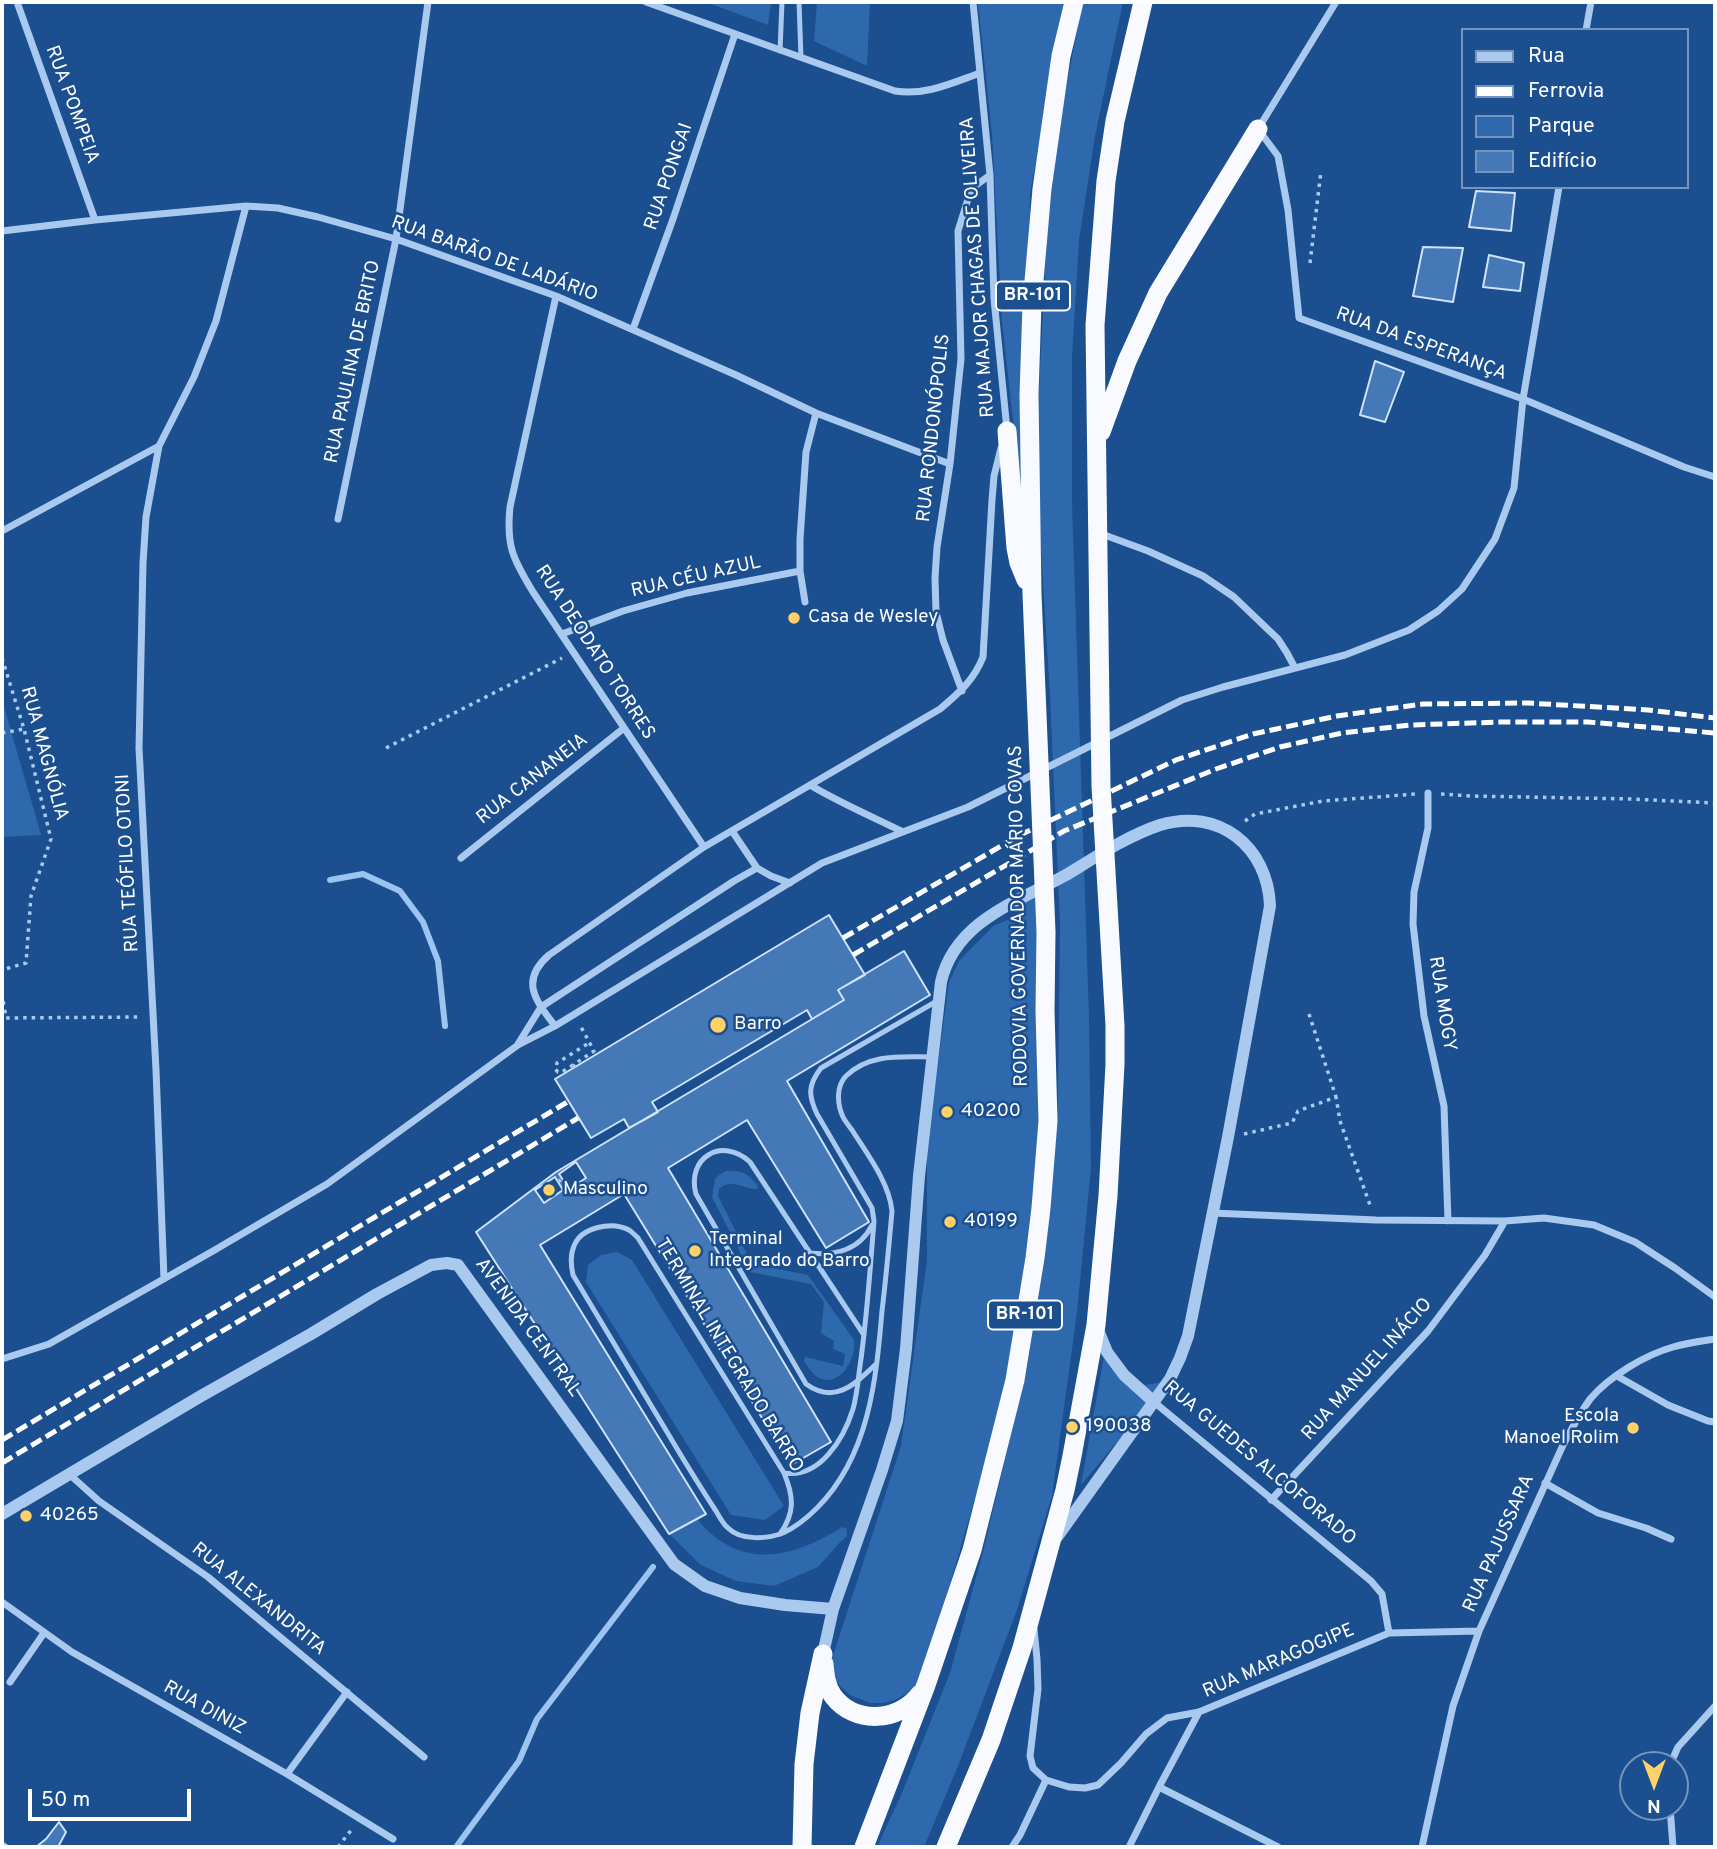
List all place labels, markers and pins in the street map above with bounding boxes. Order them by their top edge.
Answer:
place label: Casa de Wesley [808,607,938,629]
marker: Casa de Wesley [786,610,802,626]
place label: Barro [734,1014,782,1036]
marker: Barro [708,1015,728,1035]
place label: 40200 [961,1101,1021,1123]
marker: 40200 [939,1104,955,1120]
place label: Masculino [563,1179,648,1201]
marker: Masculino [541,1182,557,1198]
place label: 40199 [964,1211,1018,1233]
marker: 40199 [942,1214,958,1230]
place label: Terminal Integrado do Barro [709,1229,870,1273]
marker: Terminal Integrado do Barro [687,1243,703,1259]
place label: Escola Manoel Rolim [1504,1406,1619,1450]
place label: 190038 [1086,1416,1152,1438]
marker: 190038 [1064,1419,1080,1435]
marker: Escola Manoel Rolim [1625,1420,1641,1436]
place label: 40265 [40,1505,99,1527]
marker: 40265 [18,1508,34,1524]

